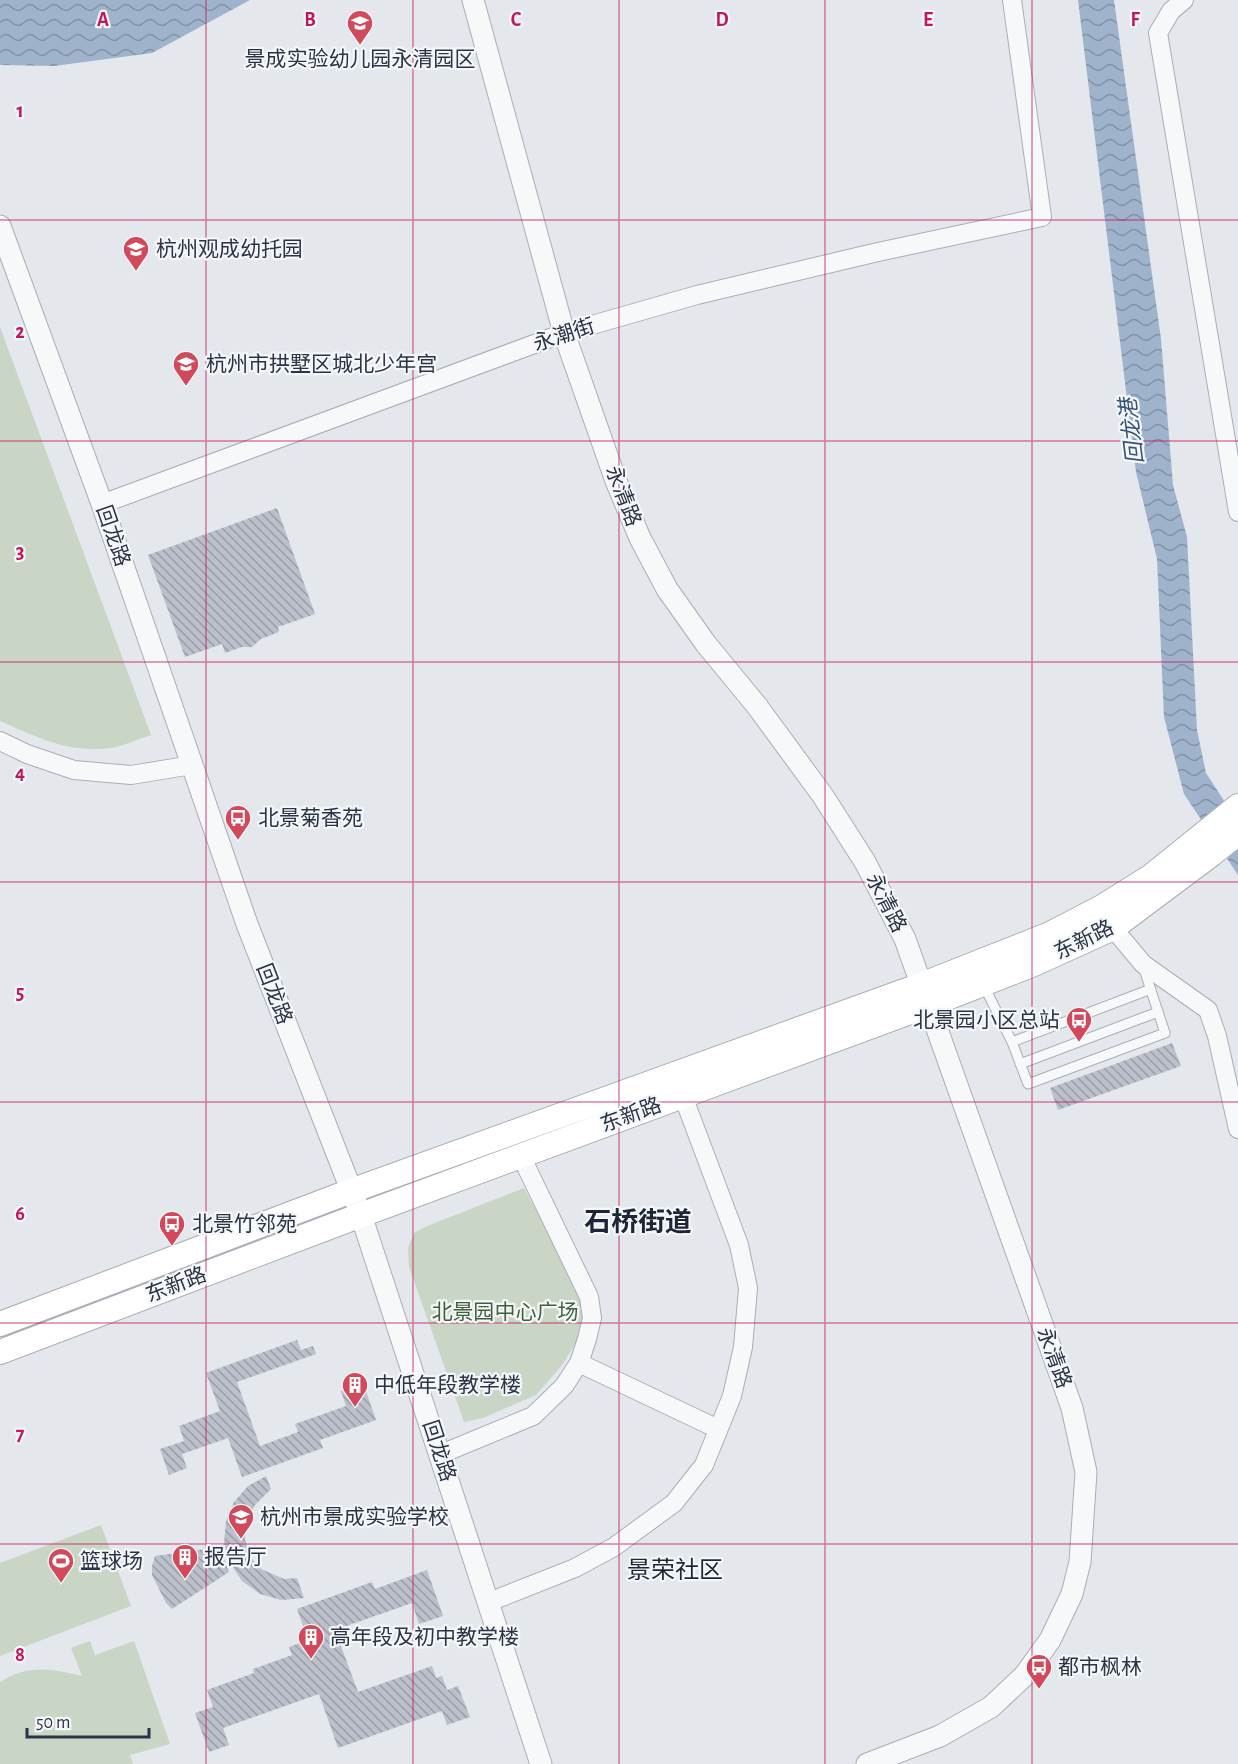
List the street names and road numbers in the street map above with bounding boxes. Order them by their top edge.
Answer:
street label: 永潮街 [530,314,597,355]
street label: 永清路 [602,462,645,529]
street label: 回龙路 [93,502,134,569]
street label: 永清路 [862,870,911,936]
street label: 东新路 [1051,916,1117,963]
street label: 回龙路 [253,960,296,1027]
street label: 东新路 [597,1093,664,1136]
street label: 东新路 [142,1263,209,1306]
street label: 永清路 [1033,1324,1076,1391]
street label: 回龙路 [419,1417,460,1484]

